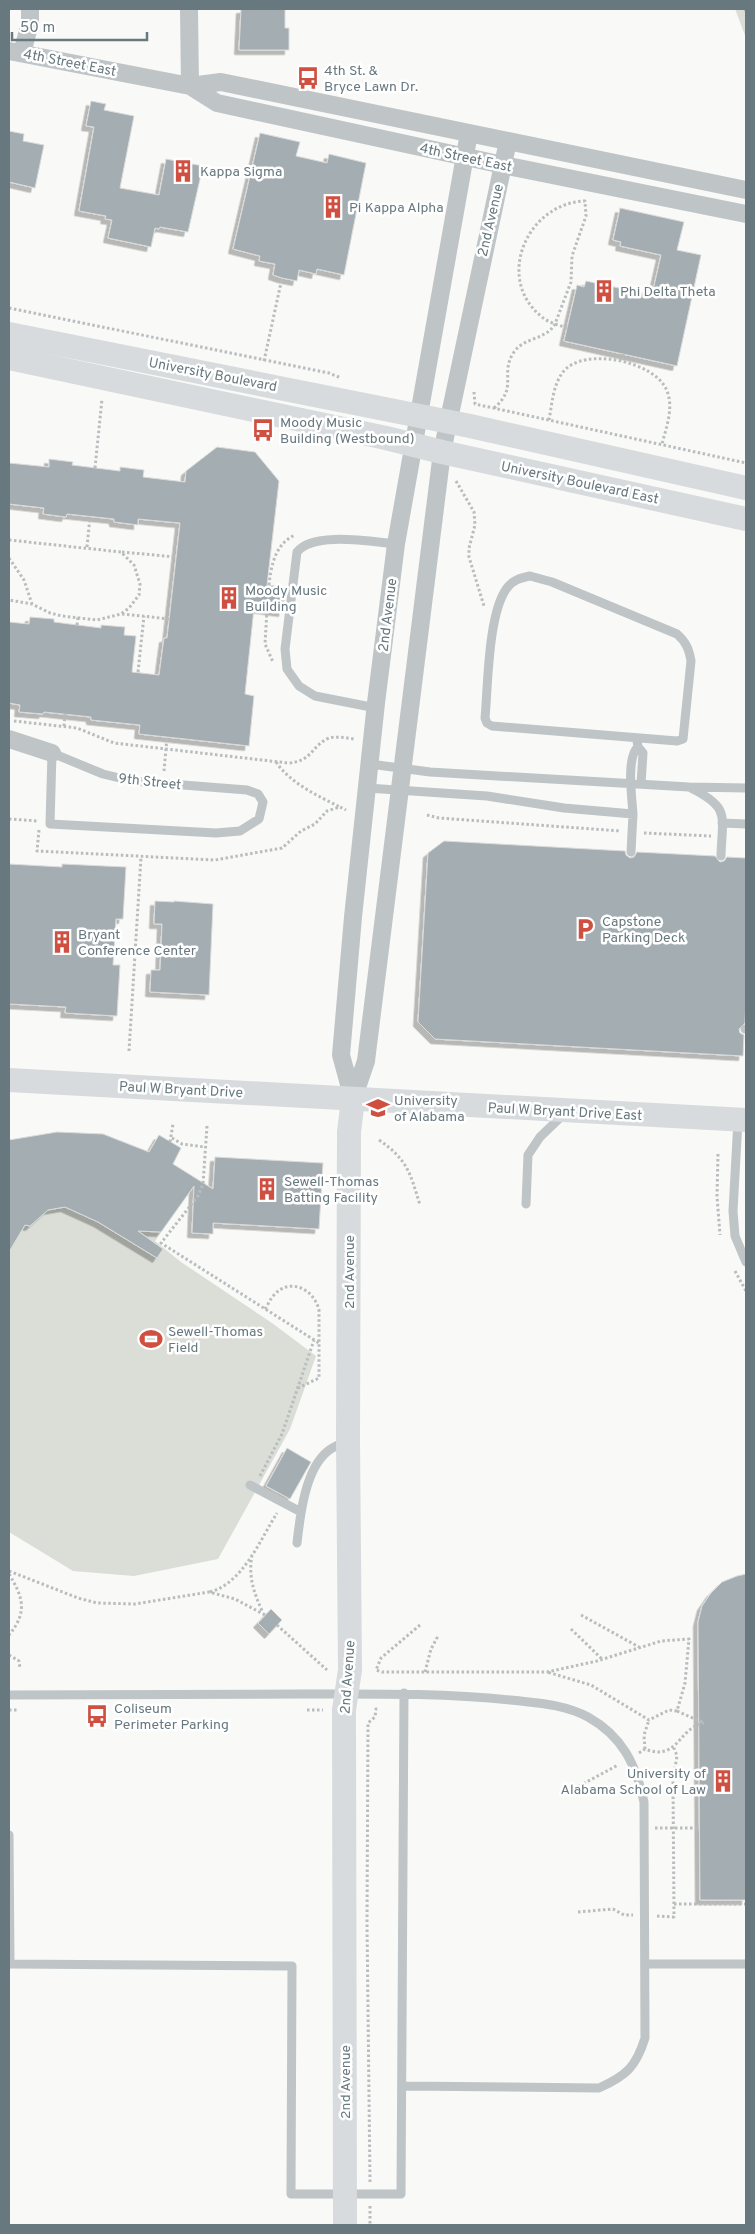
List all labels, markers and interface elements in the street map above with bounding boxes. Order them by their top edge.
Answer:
scale bar [12,10,148,42]
text: 50 m [20,19,55,38]
street label: 4th Street East [22,46,118,81]
place label: 4th St. & Bryce Lawn Dr. [324,63,418,96]
bus stop icon: 4th St. & Bryce Lawn Dr. [295,65,321,91]
street label: 4th Street East [418,140,513,177]
building icon: Kappa Sigma [170,158,196,184]
place label: Kappa Sigma [200,164,282,181]
street label: 2nd Avenue [475,182,508,258]
building icon: Pi Kappa Alpha [320,194,346,220]
place label: Pi Kappa Alpha [349,200,444,217]
building icon: Phi Delta Theta [591,278,617,304]
place label: Phi Delta Theta [620,284,716,301]
street label: University Boulevard [147,355,278,396]
place label: Moody Music Building (Westbound) [280,415,415,448]
bus stop icon: Moody Music Building (Westbound) [250,417,276,443]
street label: University Boulevard East [499,458,660,509]
street label: 2nd Avenue [376,577,401,653]
place label: Moody Music Building [245,583,327,616]
building icon: Moody Music Building [216,585,242,611]
street label: 9th Street [118,771,182,794]
place label: Capstone Parking Deck [602,914,685,947]
parking icon: Capstone Parking Deck [572,916,598,942]
place label: Bryant Conference Center [78,927,197,960]
building icon: Bryant Conference Center [49,929,75,955]
street label: Paul W Bryant Drive [119,1079,243,1102]
place label: University of Alabama [394,1093,465,1126]
school or university icon: University of Alabama [365,1095,391,1121]
street label: Paul W Bryant Drive East [487,1100,643,1125]
place label: Sewell-Thomas Batting Facility [284,1174,379,1207]
building icon: Sewell-Thomas Batting Facility [254,1176,280,1202]
street label: 2nd Avenue [342,1235,359,1309]
place label: Sewell-Thomas Field [168,1324,263,1357]
sports icon: Sewell-Thomas Field [138,1326,164,1352]
street label: 2nd Avenue [337,1640,360,1715]
place label: Coliseum Perimeter Parking [114,1701,229,1734]
bus stop icon: Coliseum Perimeter Parking [84,1703,110,1729]
place label: University of Alabama School of Law [561,1766,706,1799]
building icon: University of Alabama School of Law [710,1768,736,1794]
street label: 2nd Avenue [338,2045,355,2119]

